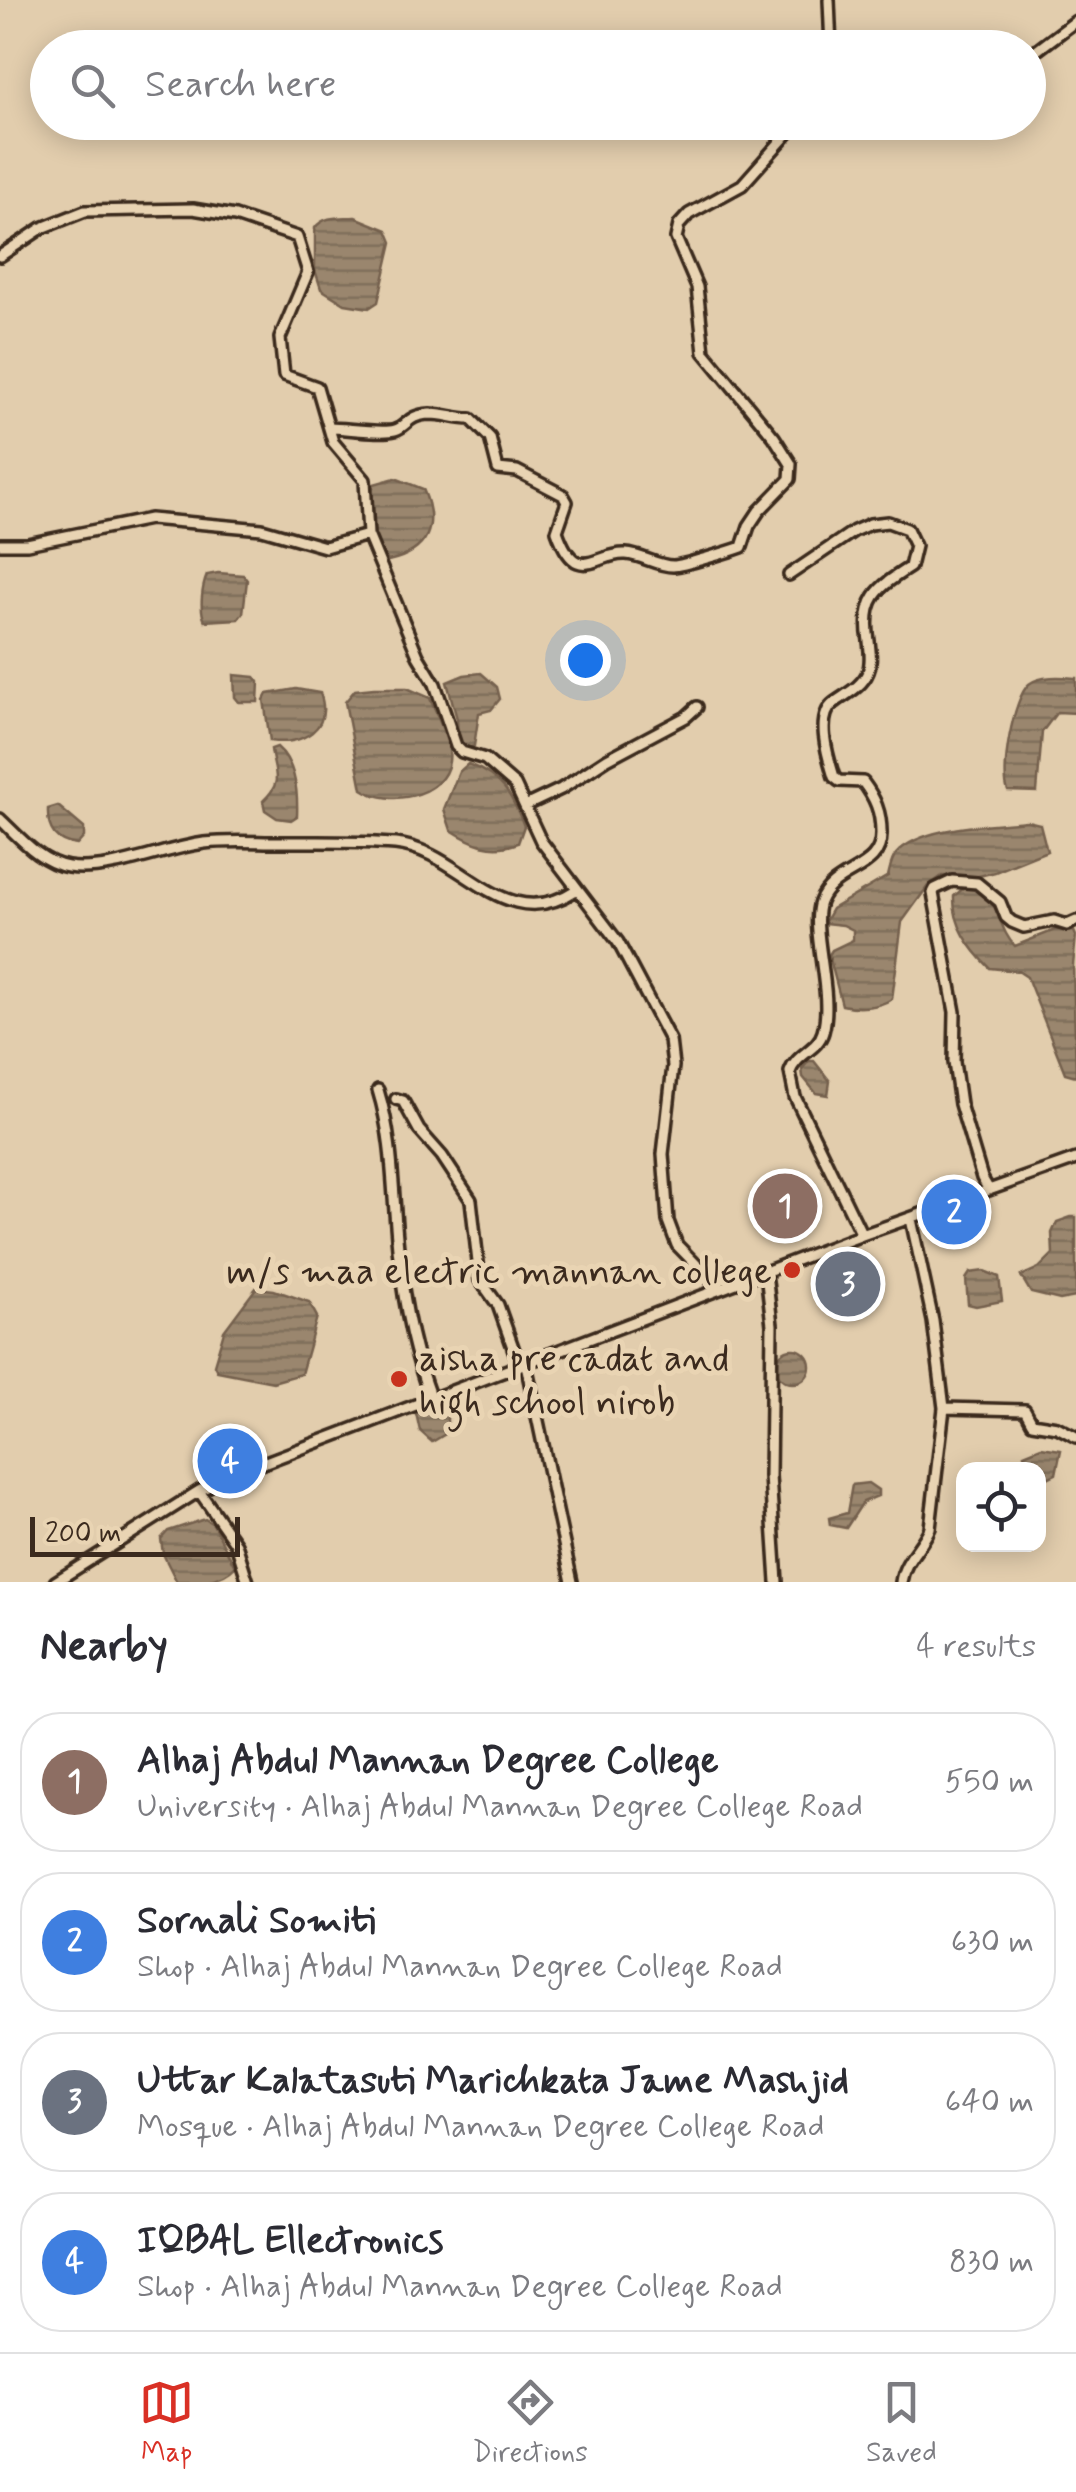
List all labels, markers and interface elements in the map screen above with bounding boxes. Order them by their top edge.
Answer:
search box [30,30,1046,140]
icon: search [65,58,120,113]
text: Search here [145,61,336,110]
your location [560,635,611,686]
pin: 1 [752,1168,818,1244]
pin: 2 [922,1174,986,1250]
pin: 3 [816,1246,880,1322]
place label: m/s maa electric mannan college [226,1248,772,1297]
marker: m/s maa electric mannan college [781,1259,803,1281]
place label: aisha pre cadat and high school nirob [419,1335,729,1432]
marker: aisha pre cadat and high school nirob [388,1368,410,1390]
pin: 4 [198,1424,262,1498]
map controls [956,1462,1046,1552]
button: locate [956,1462,1046,1552]
scale bar [30,1512,240,1556]
text: 200 m [45,1516,121,1553]
text: Nearby [40,1620,168,1675]
text: 4 results [916,1626,1036,1668]
text: Alhaj Abdul Mannan Degree College [137,1737,719,1786]
text: 1 [67,1761,82,1803]
text: 550 m [944,1761,1034,1803]
text: University · Alhaj Abdul Mannan Degree College Road [137,1786,863,1828]
text: Sornali Somiti [137,1897,376,1946]
text: 2 [67,1921,82,1963]
text: 630 m [951,1921,1034,1963]
text: Shop · Alhaj Abdul Mannan Degree College Road [137,1946,783,1988]
text: Uttar Kalatasuti Marichkata Jame Mashjid [137,2057,849,2106]
text: 3 [67,2081,82,2123]
text: 640 m [945,2081,1034,2123]
text: Mosque · Alhaj Abdul Mannan Degree College Road [137,2106,824,2148]
text: IQBAL Ellectronics [137,2217,443,2266]
text: 4 [65,2241,84,2283]
text: 830 m [949,2241,1034,2283]
text: Shop · Alhaj Abdul Mannan Degree College Road [137,2266,783,2308]
tab: Map [139,2375,194,2472]
tab: Directions [473,2375,588,2472]
tab: Saved [866,2375,937,2472]

